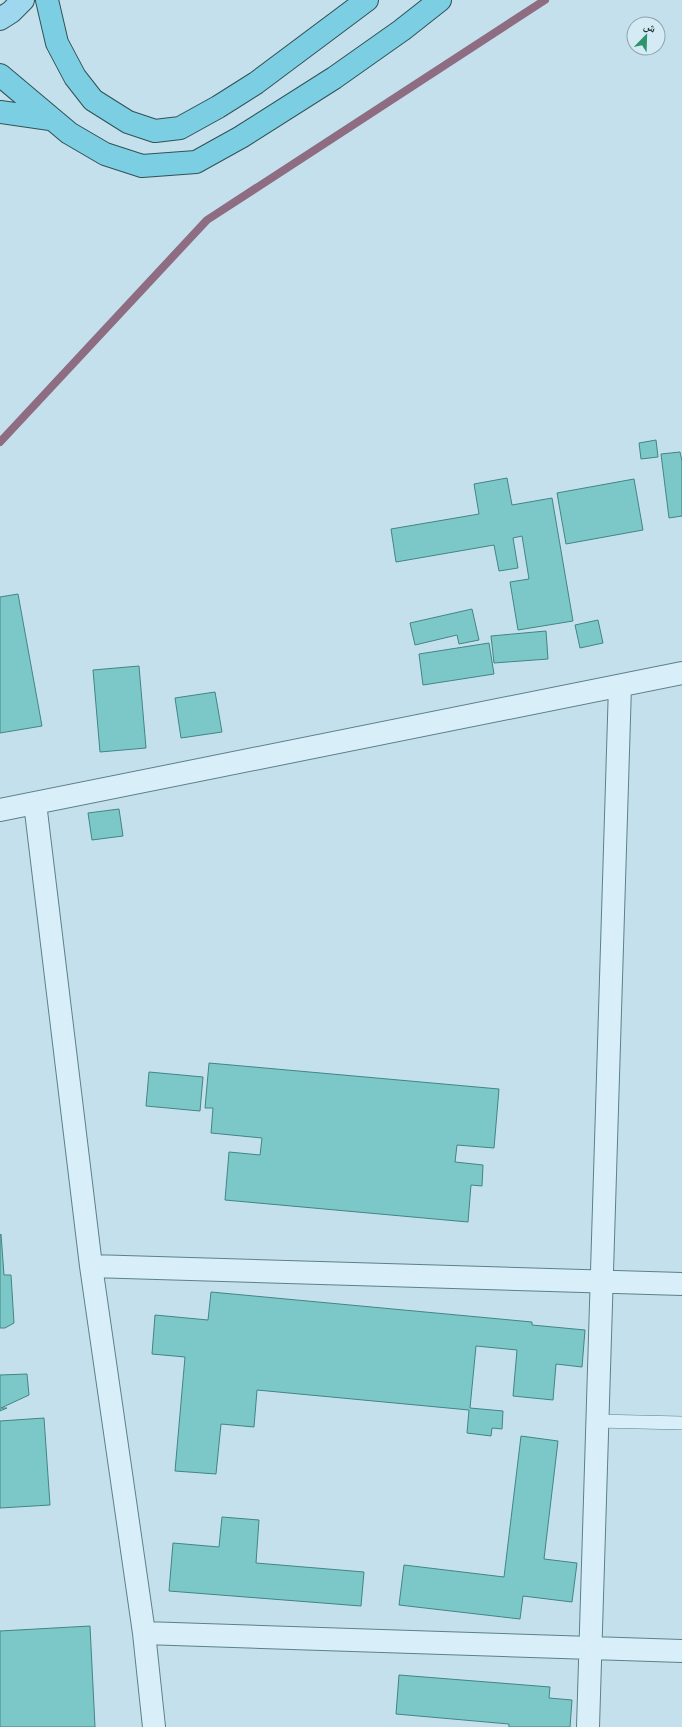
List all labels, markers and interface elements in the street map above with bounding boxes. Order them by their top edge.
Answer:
north arrow [626,16,666,56]
text: ش [641,19,658,37]

